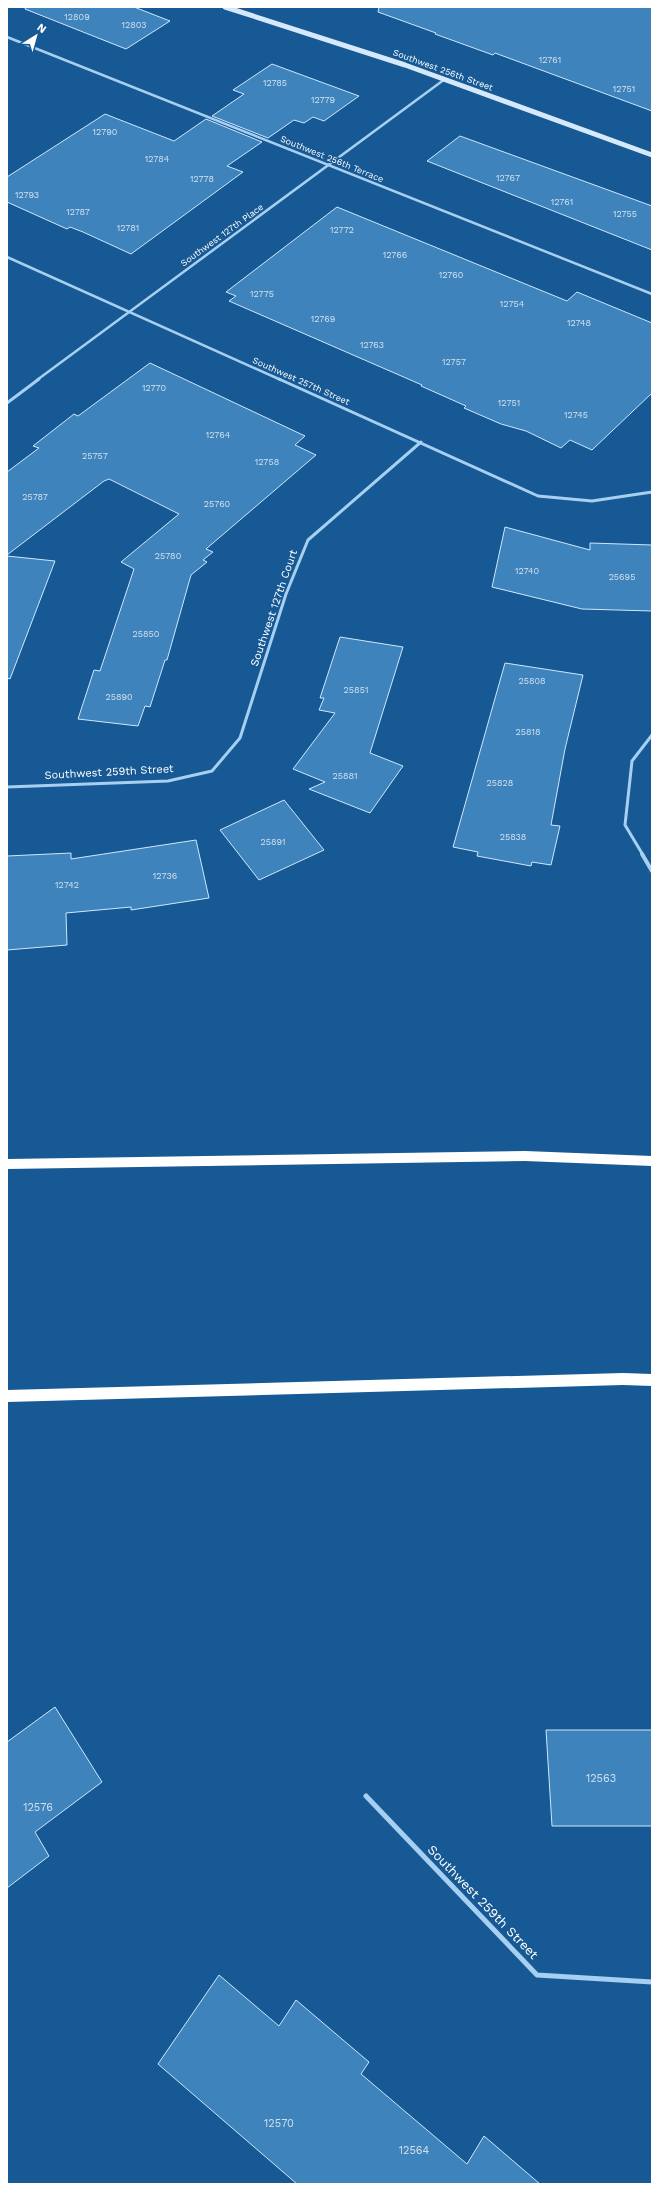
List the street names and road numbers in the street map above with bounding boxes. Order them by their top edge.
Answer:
street label: Southwest 256th Street [392,47,495,93]
street label: Southwest 256th Terrace [279,134,385,184]
street label: Southwest 127th Place [179,202,265,268]
street label: Southwest 257th Street [251,355,351,407]
street label: Southwest 127th Court [248,548,300,668]
street label: Southwest 259th Street [44,762,174,782]
street label: Southwest 259th Street [425,1842,542,1963]

